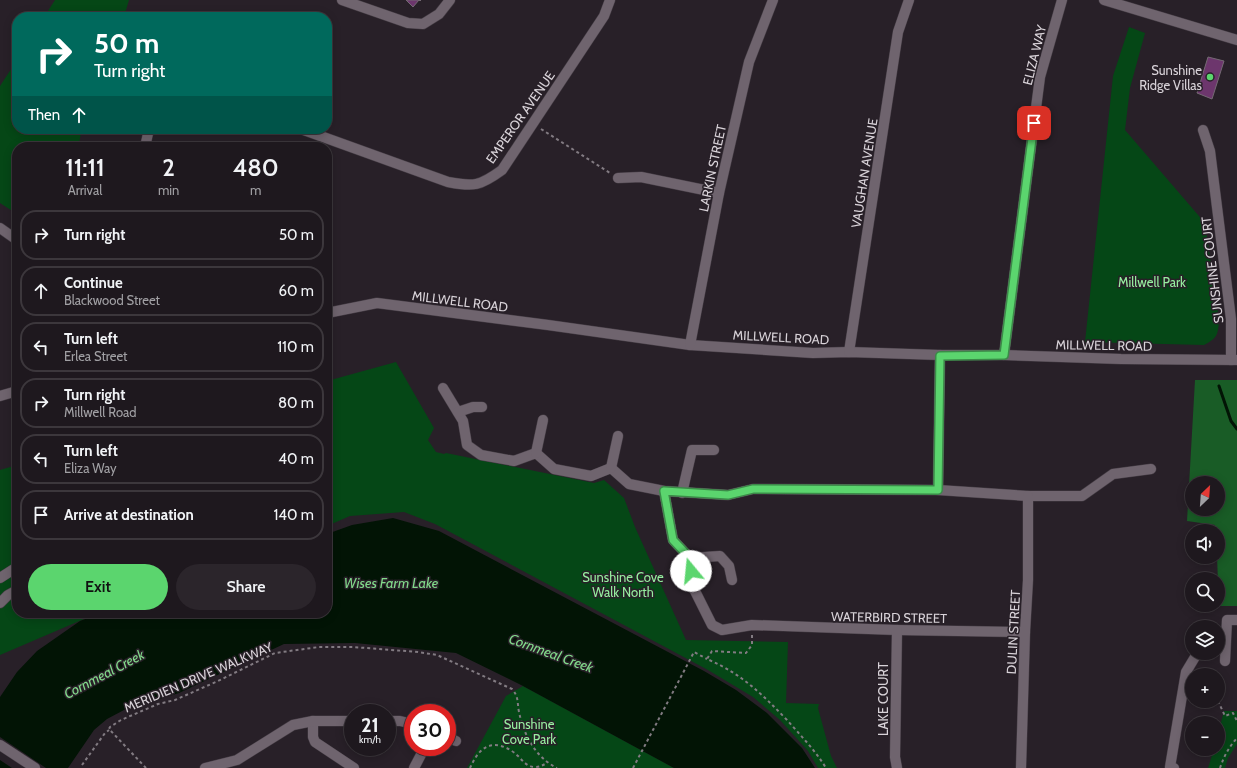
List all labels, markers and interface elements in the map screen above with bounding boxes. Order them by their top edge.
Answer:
street label: ELIZA WAY [1019,23,1049,87]
text: 50 m [94,26,159,60]
icon: right [28,28,80,80]
text: Turn right [94,60,165,82]
place label: Sunshine Ridge Villas [1139,62,1203,93]
street label: EMPEROR AVENUE [482,68,558,166]
marker: Sunshine Ridge Villas [1205,72,1215,82]
icon: ahead [68,104,90,126]
text: Then [28,106,60,124]
pin [1017,106,1051,140]
icon: arrive [1023,112,1045,134]
street label: VAUGHAN AVENUE [847,117,881,229]
street label: LARKIN STREET [695,123,729,213]
text: 11:11 [65,153,105,182]
text: 2 [162,153,175,182]
text: 480 [233,153,279,182]
text: Arrival [68,182,102,198]
text: min [158,182,179,198]
text: m [250,182,261,198]
street label: SUNSHINE COURT [1198,216,1226,324]
icon: right [30,224,52,246]
text: Turn right [64,226,125,244]
text: 50 m [279,226,314,244]
text: Continue [64,274,123,292]
park label: Millwell Park [1118,274,1186,290]
icon: ahead [30,280,52,302]
text: 60 m [278,282,314,300]
street label: MILLWELL ROAD [411,287,509,315]
text: Blackwood Street [64,292,160,308]
street label: MILLWELL ROAD [732,326,830,348]
text: Turn left [64,330,118,348]
icon: left [30,336,52,358]
street label: MILLWELL ROAD [1055,336,1153,354]
text: 110 m [277,338,314,356]
text: Erlea Street [64,348,127,364]
text: Turn right [64,386,125,404]
icon: right [30,392,52,414]
text: 80 m [278,394,314,412]
text: Millwell Road [64,404,137,420]
text: Turn left [64,442,118,460]
icon: left [30,448,52,470]
text: 40 m [278,450,314,468]
text: Eliza Way [64,460,117,476]
north arrow [1185,476,1225,516]
map controls [1185,476,1225,756]
icon: arrive [30,504,52,526]
text: Arrive at destination [64,506,194,524]
text: 140 m [273,506,314,524]
button: sound [1185,524,1225,564]
position arrow [670,550,712,592]
button: Exit [28,564,168,610]
button: Share [176,564,316,610]
park label: Sunshine Cove Walk North [582,569,664,600]
button: search [1185,572,1225,612]
water label: Wises Farm Lake [344,574,439,592]
street label: DULIN STREET [1003,589,1023,675]
street label: WATERBIRD STREET [831,608,947,626]
button: layers [1185,620,1225,660]
water label: Cornmeal Creek [506,629,597,677]
street label: MERIDIEN DRIVE WALKWAY [121,638,275,716]
water label: Cornmeal Creek [61,645,148,703]
street label: LAKE COURT [875,662,891,736]
button: + [1185,668,1225,708]
speed limit sign: 30 [404,704,456,756]
text: 21 [361,713,379,737]
park label: Sunshine Cove Park [502,716,556,747]
button: − [1185,716,1225,756]
text: km/h [359,733,381,746]

